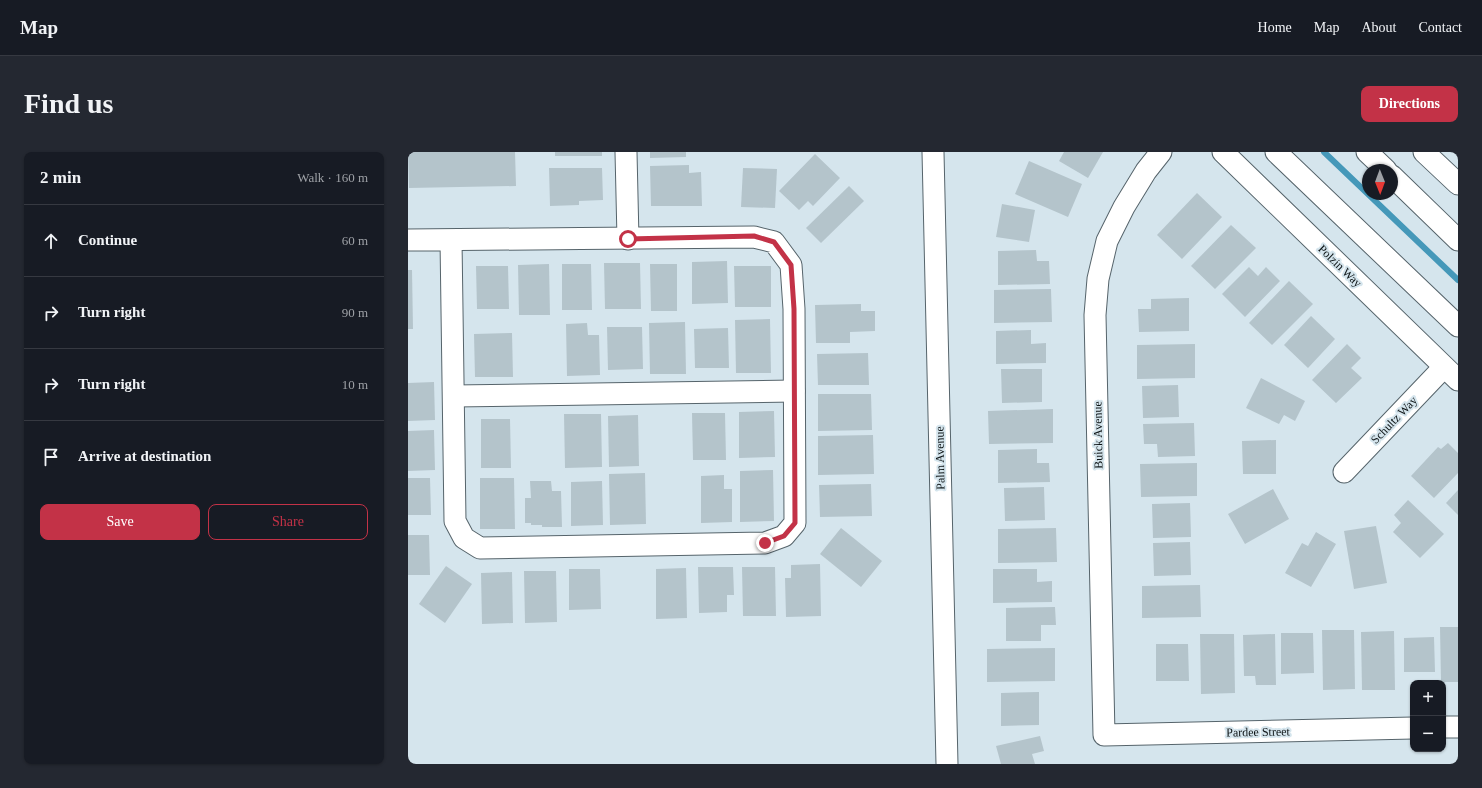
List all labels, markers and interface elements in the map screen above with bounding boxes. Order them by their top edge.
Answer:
text: Map [20,17,58,38]
text: Home [1258,20,1292,35]
text: Map [1314,20,1339,35]
text: About [1361,20,1396,35]
text: Contact [1418,20,1462,35]
button: Directions [1361,86,1458,122]
text: Find us [24,88,114,119]
north arrow [1362,164,1398,200]
text: 2 min [40,168,81,187]
text: Walk · 160 m [297,170,368,185]
icon: ahead [40,230,62,252]
route start [619,230,637,248]
text: Continue [78,232,137,248]
text: 60 m [342,233,368,248]
street label: Polzin Way [1315,242,1365,290]
icon: right [40,302,62,324]
text: Turn right [78,304,145,320]
text: 90 m [342,305,368,320]
icon: right [40,374,62,396]
text: Turn right [78,376,145,392]
text: 10 m [342,377,368,392]
street label: Schultz Way [1368,393,1420,447]
street label: Buick Avenue [1090,401,1106,469]
street label: Palm Avenue [932,426,948,490]
icon: arrive [40,446,62,468]
text: Arrive at destination [78,448,211,464]
button: Save [40,504,200,540]
button: Share [208,504,368,540]
route end [756,534,774,552]
map controls [1410,680,1446,752]
button: + [1410,680,1446,716]
button: − [1410,716,1446,752]
street label: Pardee Street [1226,724,1291,740]

